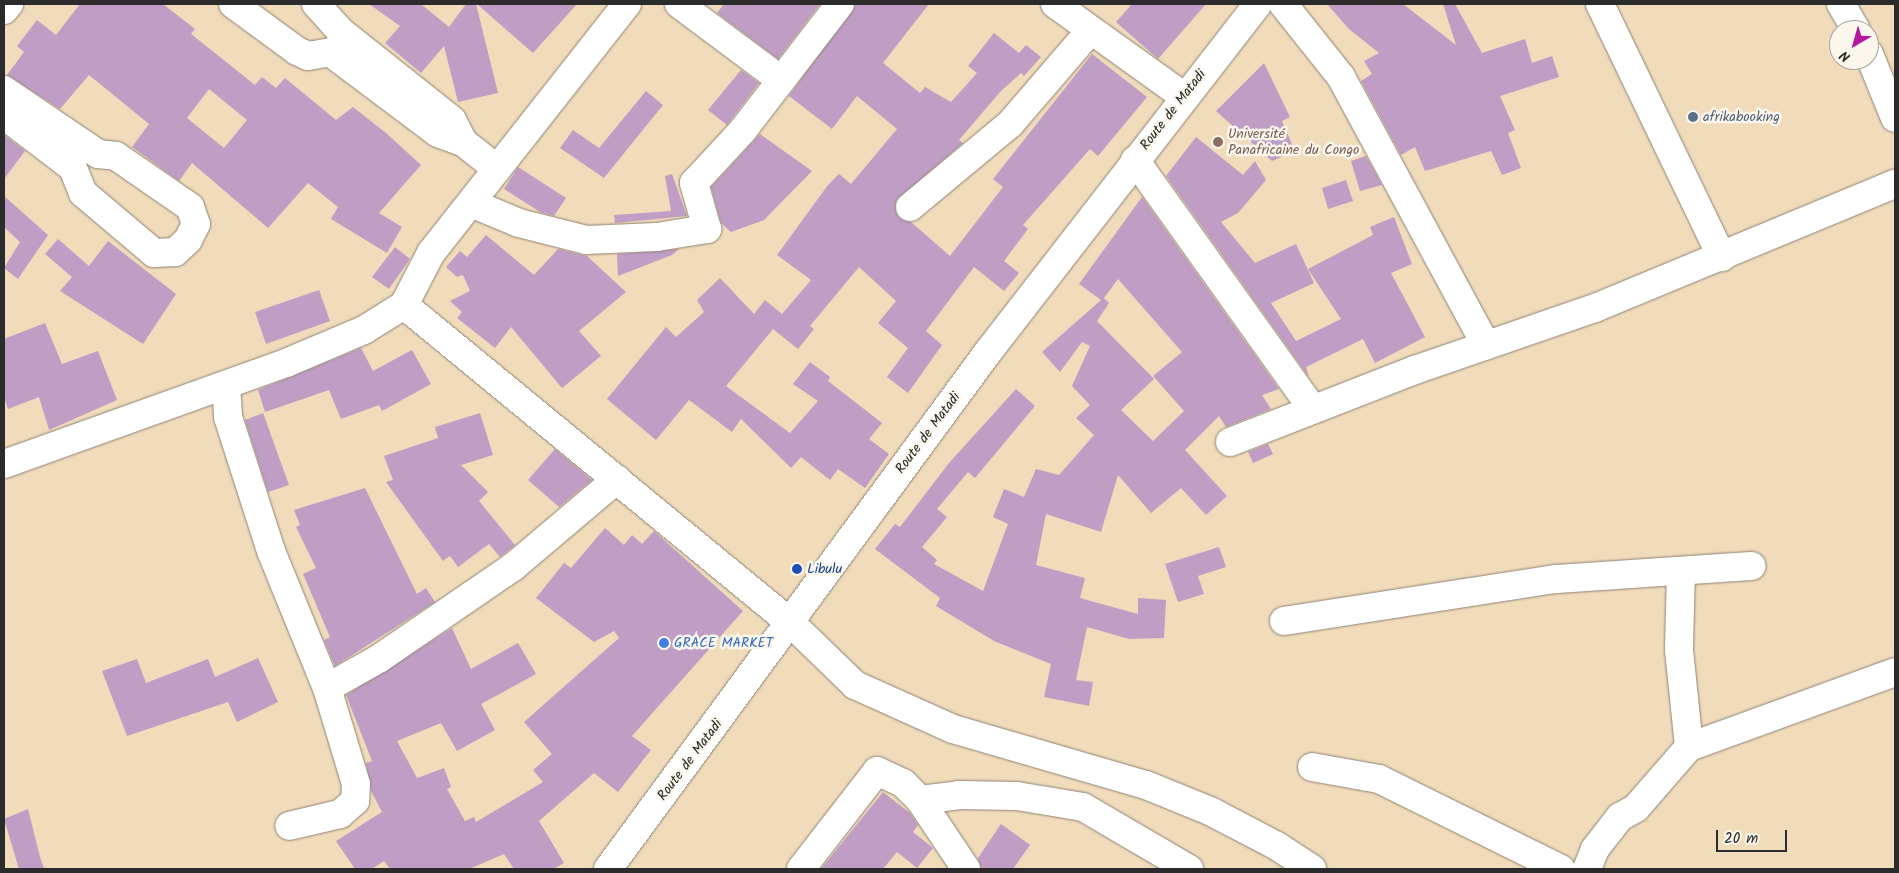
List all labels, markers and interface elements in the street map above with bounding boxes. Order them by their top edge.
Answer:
north arrow [1829,20,1879,70]
text: N [1835,45,1856,67]
street label: Route de Matadi [1136,66,1210,154]
place label: afrikabooking [1703,109,1780,125]
marker: afrikabooking [1687,111,1699,123]
place label: Université Panafricaine du Congo [1228,126,1359,158]
marker: Université Panafricaine du Congo [1212,136,1224,148]
street label: Route de Matadi [892,389,964,477]
place label: Libulu [807,561,842,577]
marker: Libulu [791,563,803,575]
place label: GRACE MARKET [674,635,773,651]
marker: GRACE MARKET [658,637,670,649]
street label: Route de Matadi [654,716,726,804]
scale bar [1719,820,1790,852]
text: 20 m [1724,827,1758,851]

